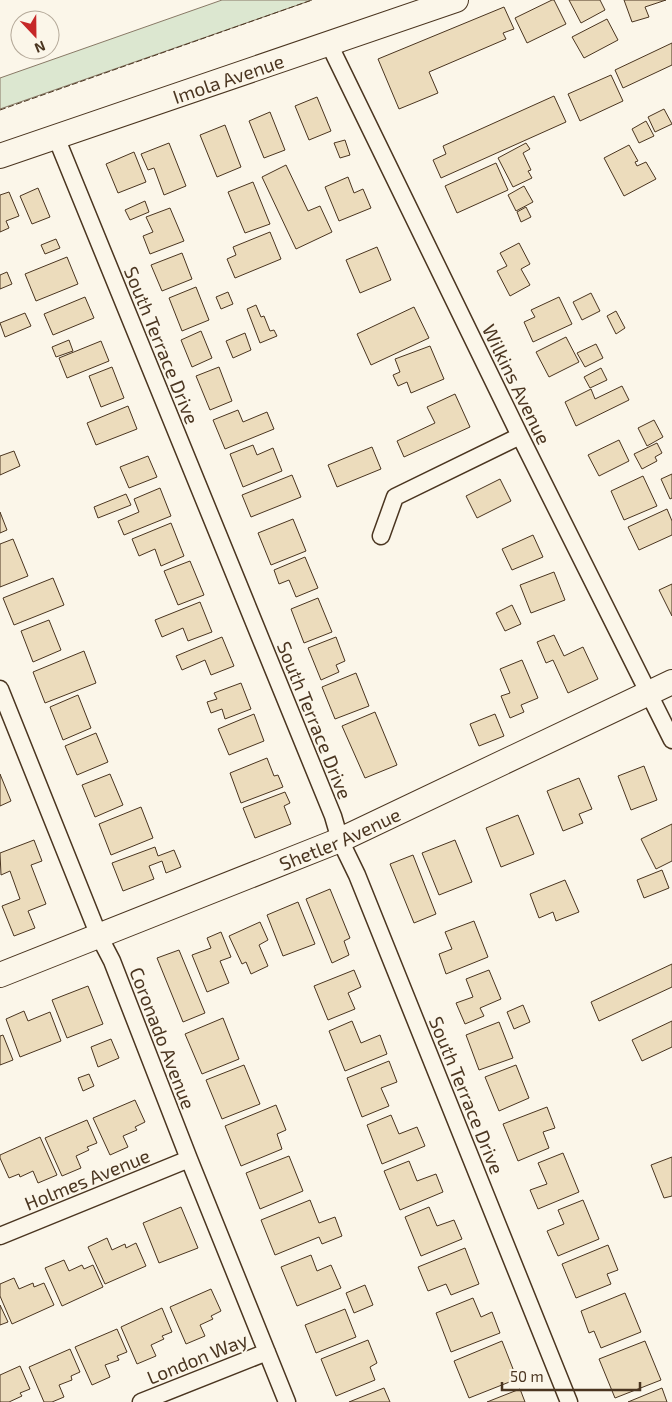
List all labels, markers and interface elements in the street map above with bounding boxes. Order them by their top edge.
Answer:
north arrow [10,10,60,60]
text: N [32,38,48,57]
street label: Imola Avenue [169,48,287,108]
street label: South Terrace Drive [120,263,204,427]
street label: Wilkins Avenue [478,320,556,448]
street label: South Terrace Drive [273,638,357,802]
street label: Shetler Avenue [276,802,404,875]
street label: Coronado Avenue [125,964,201,1112]
street label: South Terrace Drive [425,1013,509,1177]
street label: Holmes Avenue [21,1143,153,1215]
street label: London Way [143,1327,251,1389]
scale bar [502,1360,640,1392]
text: 50 m [510,1367,544,1385]

